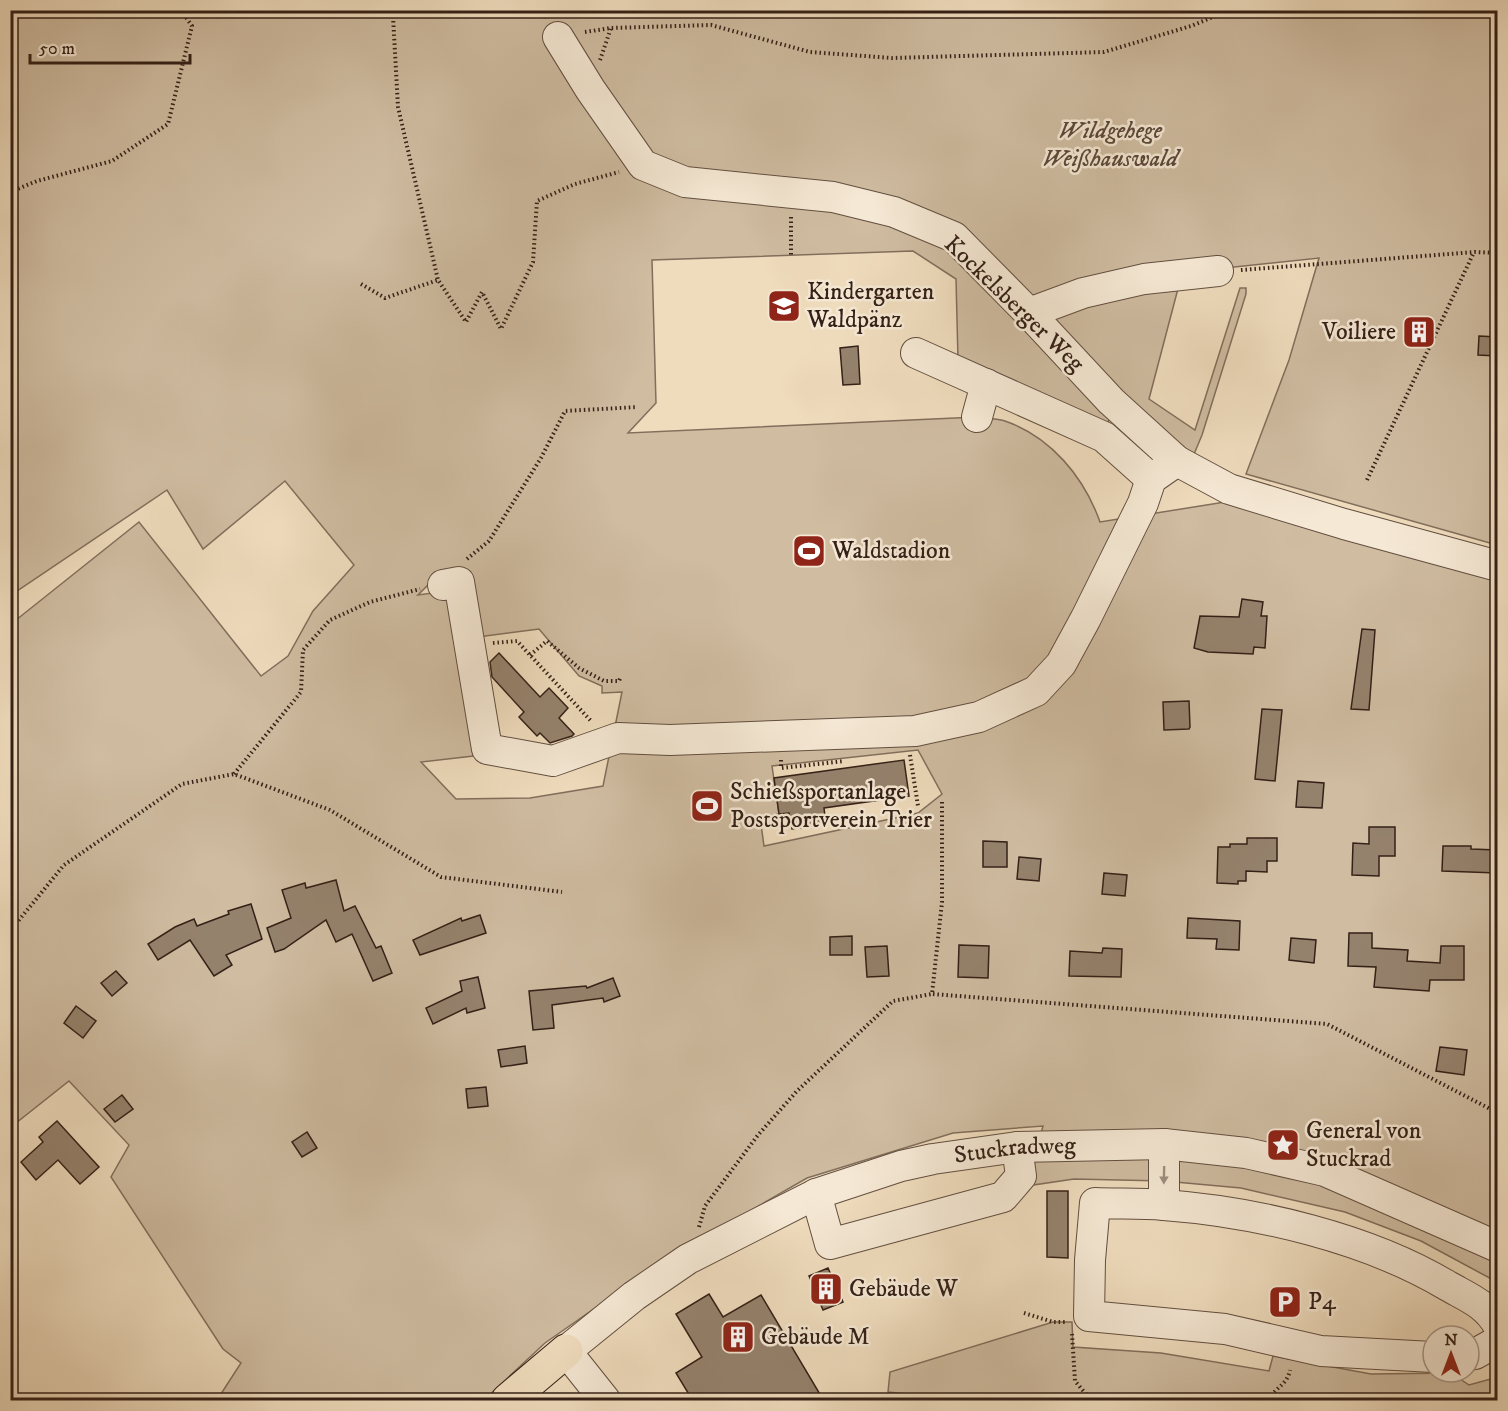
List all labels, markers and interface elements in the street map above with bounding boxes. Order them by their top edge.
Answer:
scale bar [30,27,190,65]
text: 50 m [39,38,75,60]
park label: Wildgehege Weißhauswald [1042,116,1181,174]
street label: Kockelsberger Weg [937,229,1091,379]
place label: Kindergarten Waldpänz [806,277,935,335]
school or university icon: Kindergarten Waldpänz [766,288,802,324]
building icon: Voiliere [1401,314,1437,350]
place label: Voiliere [1321,317,1396,347]
sports icon: Waldstadion [791,533,827,569]
place label: Waldstadion [831,536,951,566]
place label: Schießsportanlage Postsportverein Trier [730,777,932,835]
sports icon: Schießsportanlage Postsportverein Trier [689,788,725,824]
place label: General von Stuckrad [1306,1116,1422,1174]
place icon: General von Stuckrad [1265,1127,1301,1163]
street label: Stuckradweg [952,1131,1076,1171]
one-way arrow [1159,1165,1169,1184]
building icon: Gebäude W [808,1271,844,1307]
place label: Gebäude W [849,1274,959,1304]
parking icon: P4 [1267,1284,1303,1320]
place label: P4 [1308,1287,1337,1317]
building icon: Gebäude M [720,1319,756,1355]
place label: Gebäude M [761,1322,870,1352]
north arrow [1421,1324,1481,1384]
text: N [1444,1330,1458,1350]

